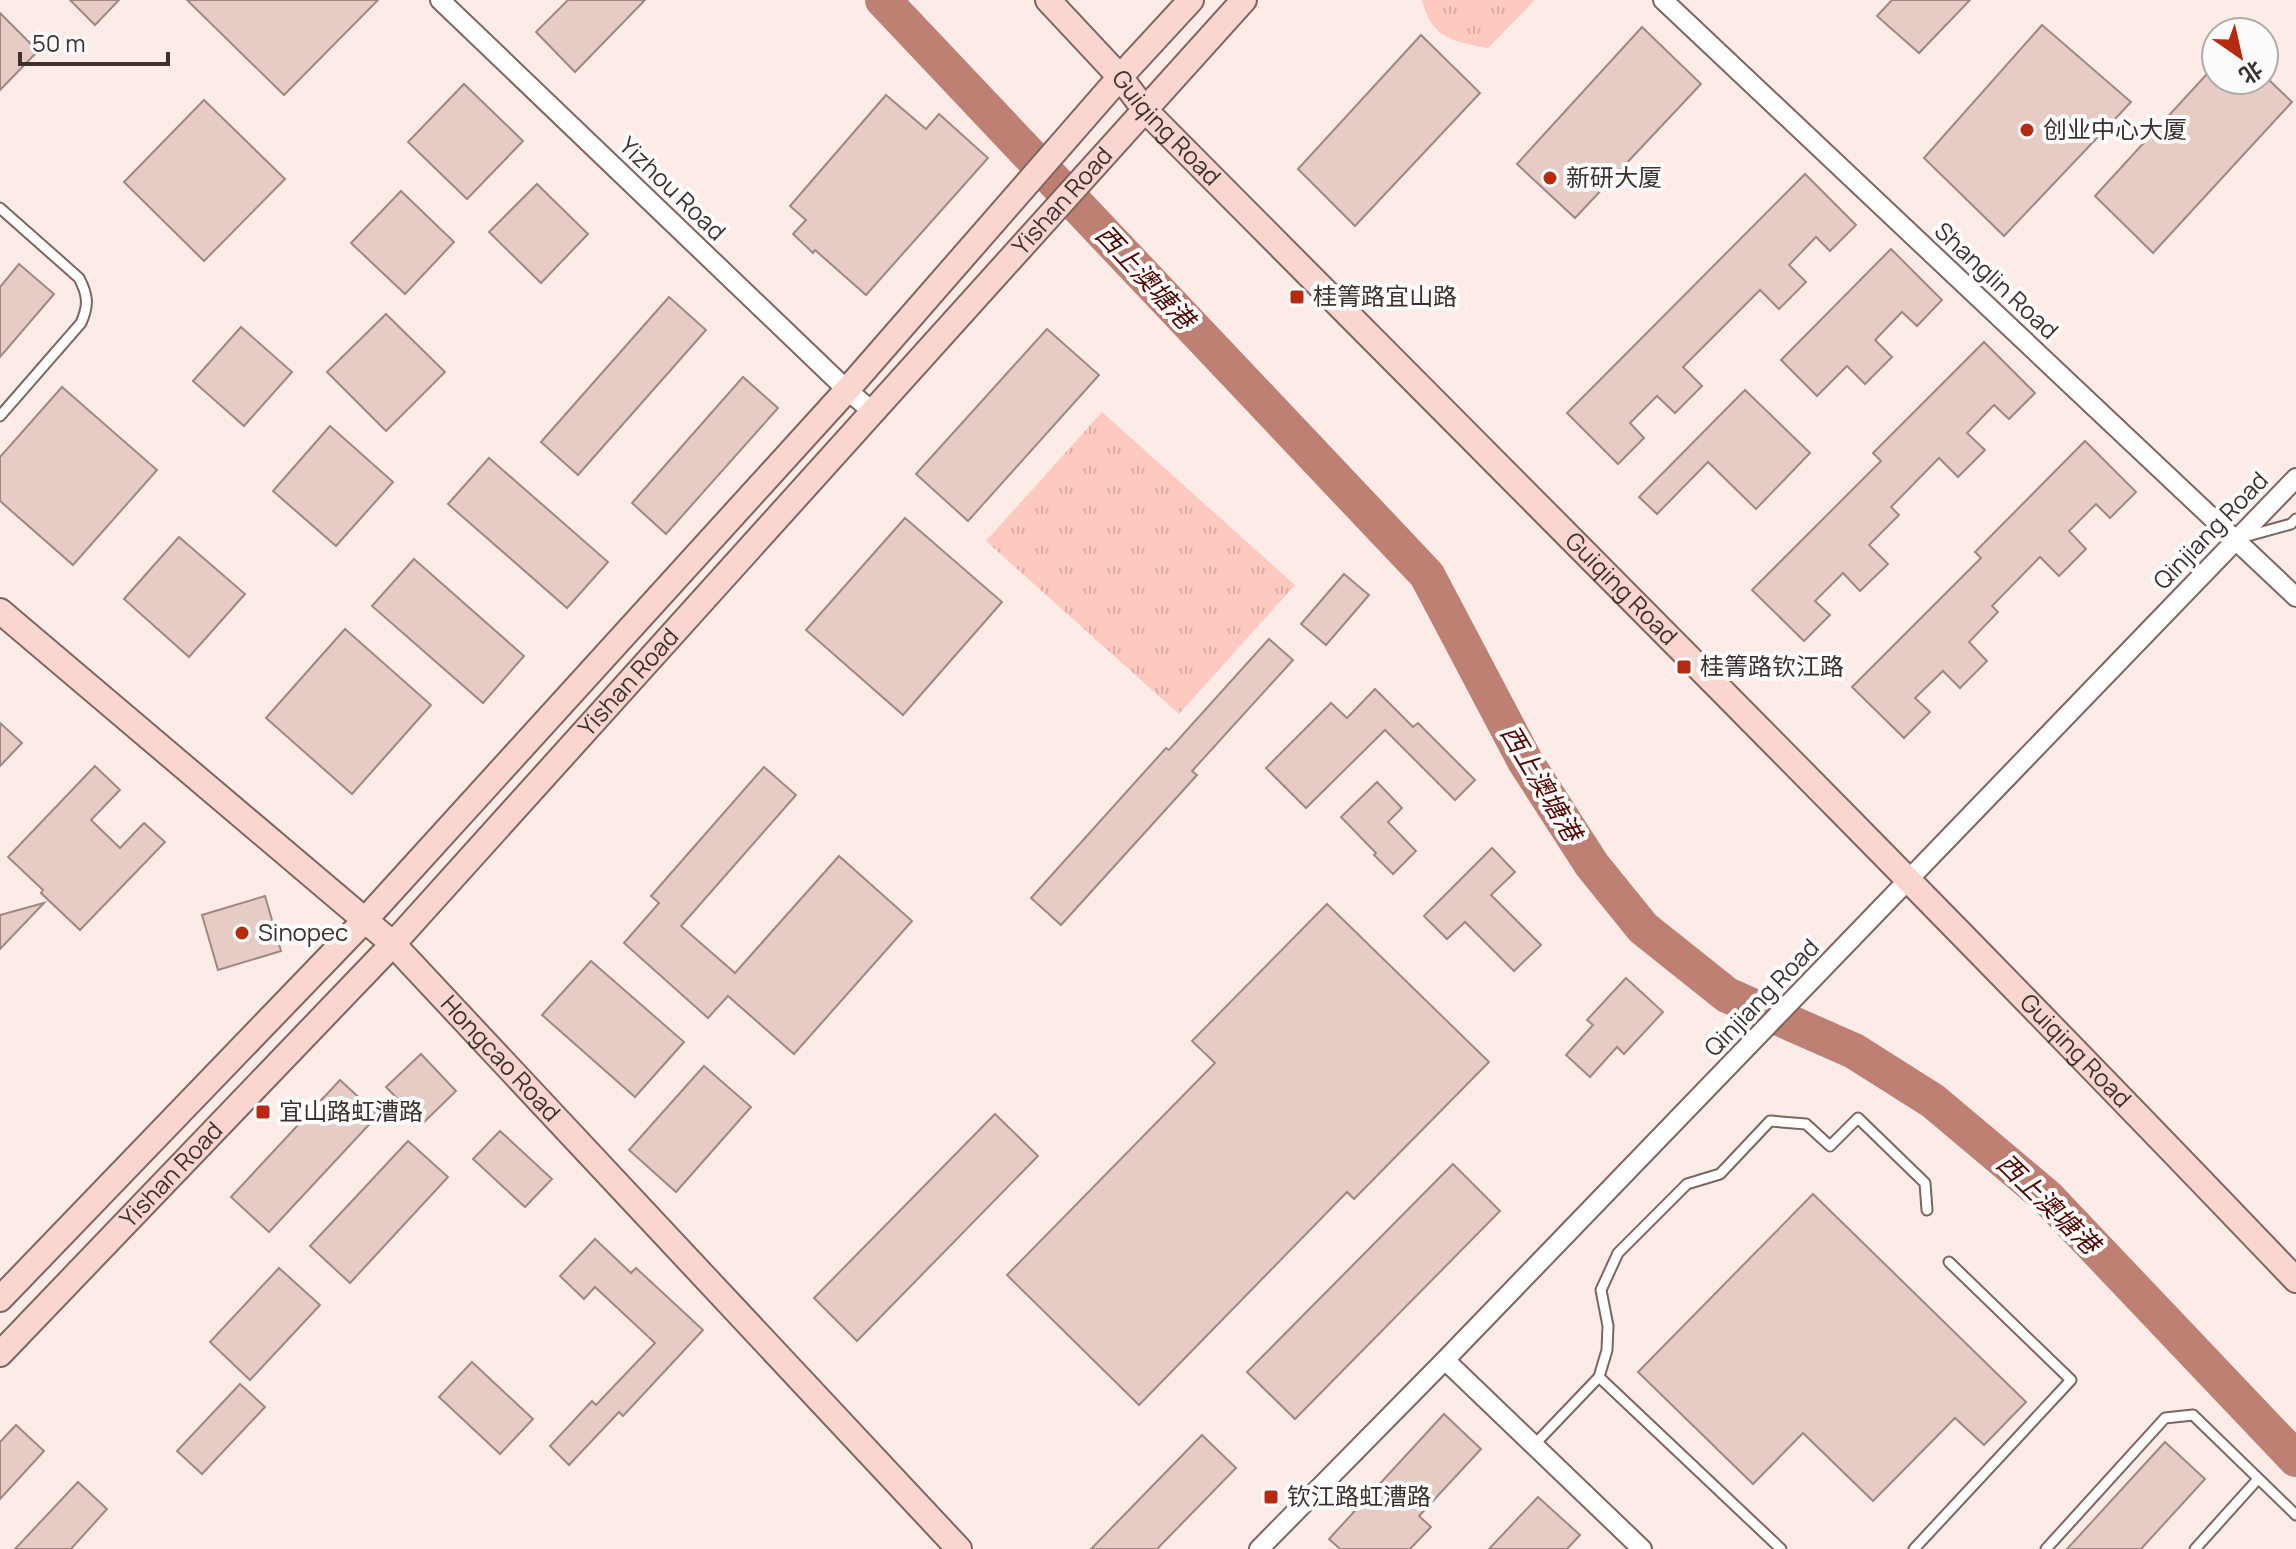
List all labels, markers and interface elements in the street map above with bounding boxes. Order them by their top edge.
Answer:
scale bar [20,16,168,66]
north arrow [2200,16,2280,96]
text: 50 m [32,26,86,59]
text: 北 [2234,54,2269,91]
street label: Guiqing Road [1105,62,1229,192]
place label: 创业中心大厦 [2043,112,2187,145]
marker: 创业中心大厦 [2018,121,2036,139]
street label: Yizhou Road [613,129,733,247]
street label: Yishan Road [1004,139,1119,261]
place label: 新研大厦 [1566,160,1662,193]
marker: 新研大厦 [1541,169,1559,187]
street label: Shanglin Road [1928,214,2066,346]
water label: 西上澳塘港 [1088,216,1206,339]
place label: 桂箐路宜山路 [1313,279,1457,312]
marker: 桂箐路宜山路 [1288,288,1306,306]
street label: Qinjiang Road [2145,464,2275,596]
street label: Guiqing Road [1559,524,1685,652]
street label: Yishan Road [570,620,685,743]
place label: 桂箐路钦江路 [1700,649,1844,682]
marker: 桂箐路钦江路 [1675,658,1693,676]
water label: 西上澳塘港 [1493,717,1593,851]
place label: Sinopec [258,915,348,948]
marker: Sinopec [233,924,251,942]
street label: Qinjiang Road [1696,931,1826,1063]
street label: Guiqing Road [2013,986,2139,1114]
street label: Hongcao Road [434,987,569,1128]
place label: 宜山路虹漕路 [279,1094,423,1127]
marker: 宜山路虹漕路 [254,1103,272,1121]
street label: Yishan Road [112,1114,229,1234]
water label: 西上澳塘港 [1989,1145,2111,1264]
place label: 钦江路虹漕路 [1287,1479,1431,1512]
marker: 钦江路虹漕路 [1262,1488,1280,1506]

